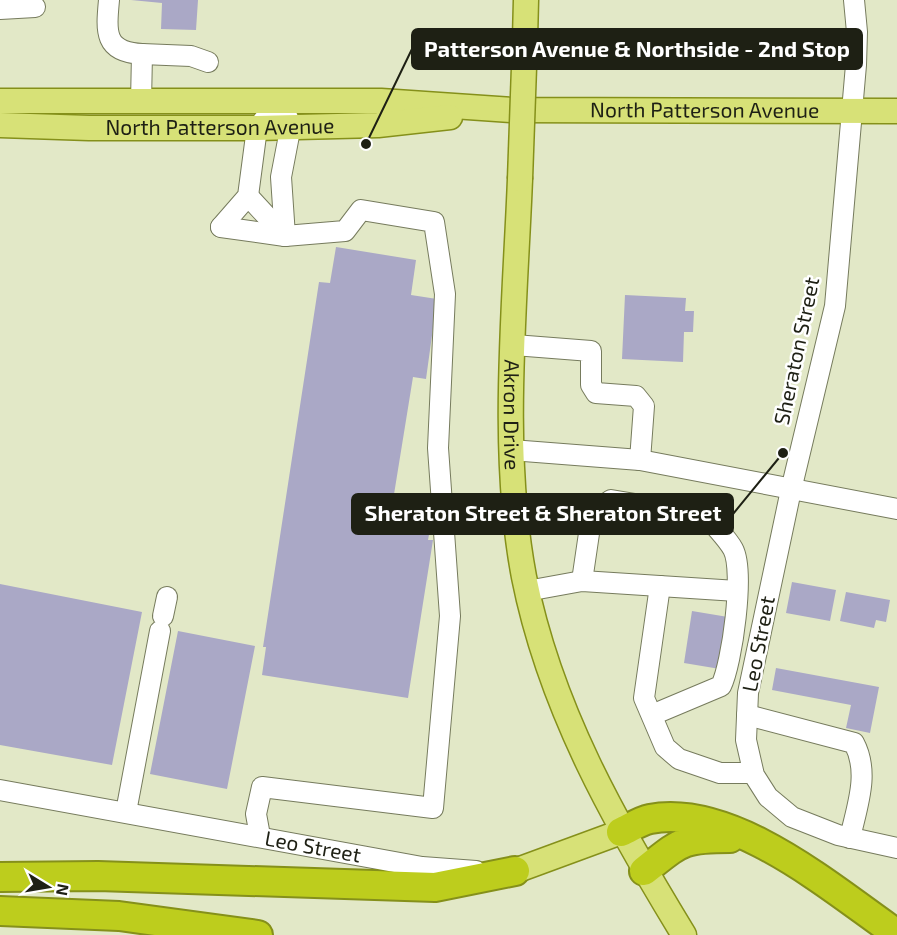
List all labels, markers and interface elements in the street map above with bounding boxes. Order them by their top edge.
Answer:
callout: Patterson Avenue & Northside - 2nd Stop [412,29,862,69]
text: Patterson Avenue & Northside - 2nd Stop [424,35,850,61]
street label: North Patterson Avenue [590,96,819,122]
street label: North Patterson Avenue [105,112,335,139]
street label: Sheraton Street [768,275,823,427]
street label: Akron Drive [500,359,526,471]
callout: Sheraton Street & Sheraton Street [352,494,733,534]
text: Sheraton Street & Sheraton Street [365,499,721,525]
street label: Leo Street [736,594,779,694]
street label: Leo Street [263,825,363,867]
north arrow [18,857,78,917]
text: N [53,882,74,897]

